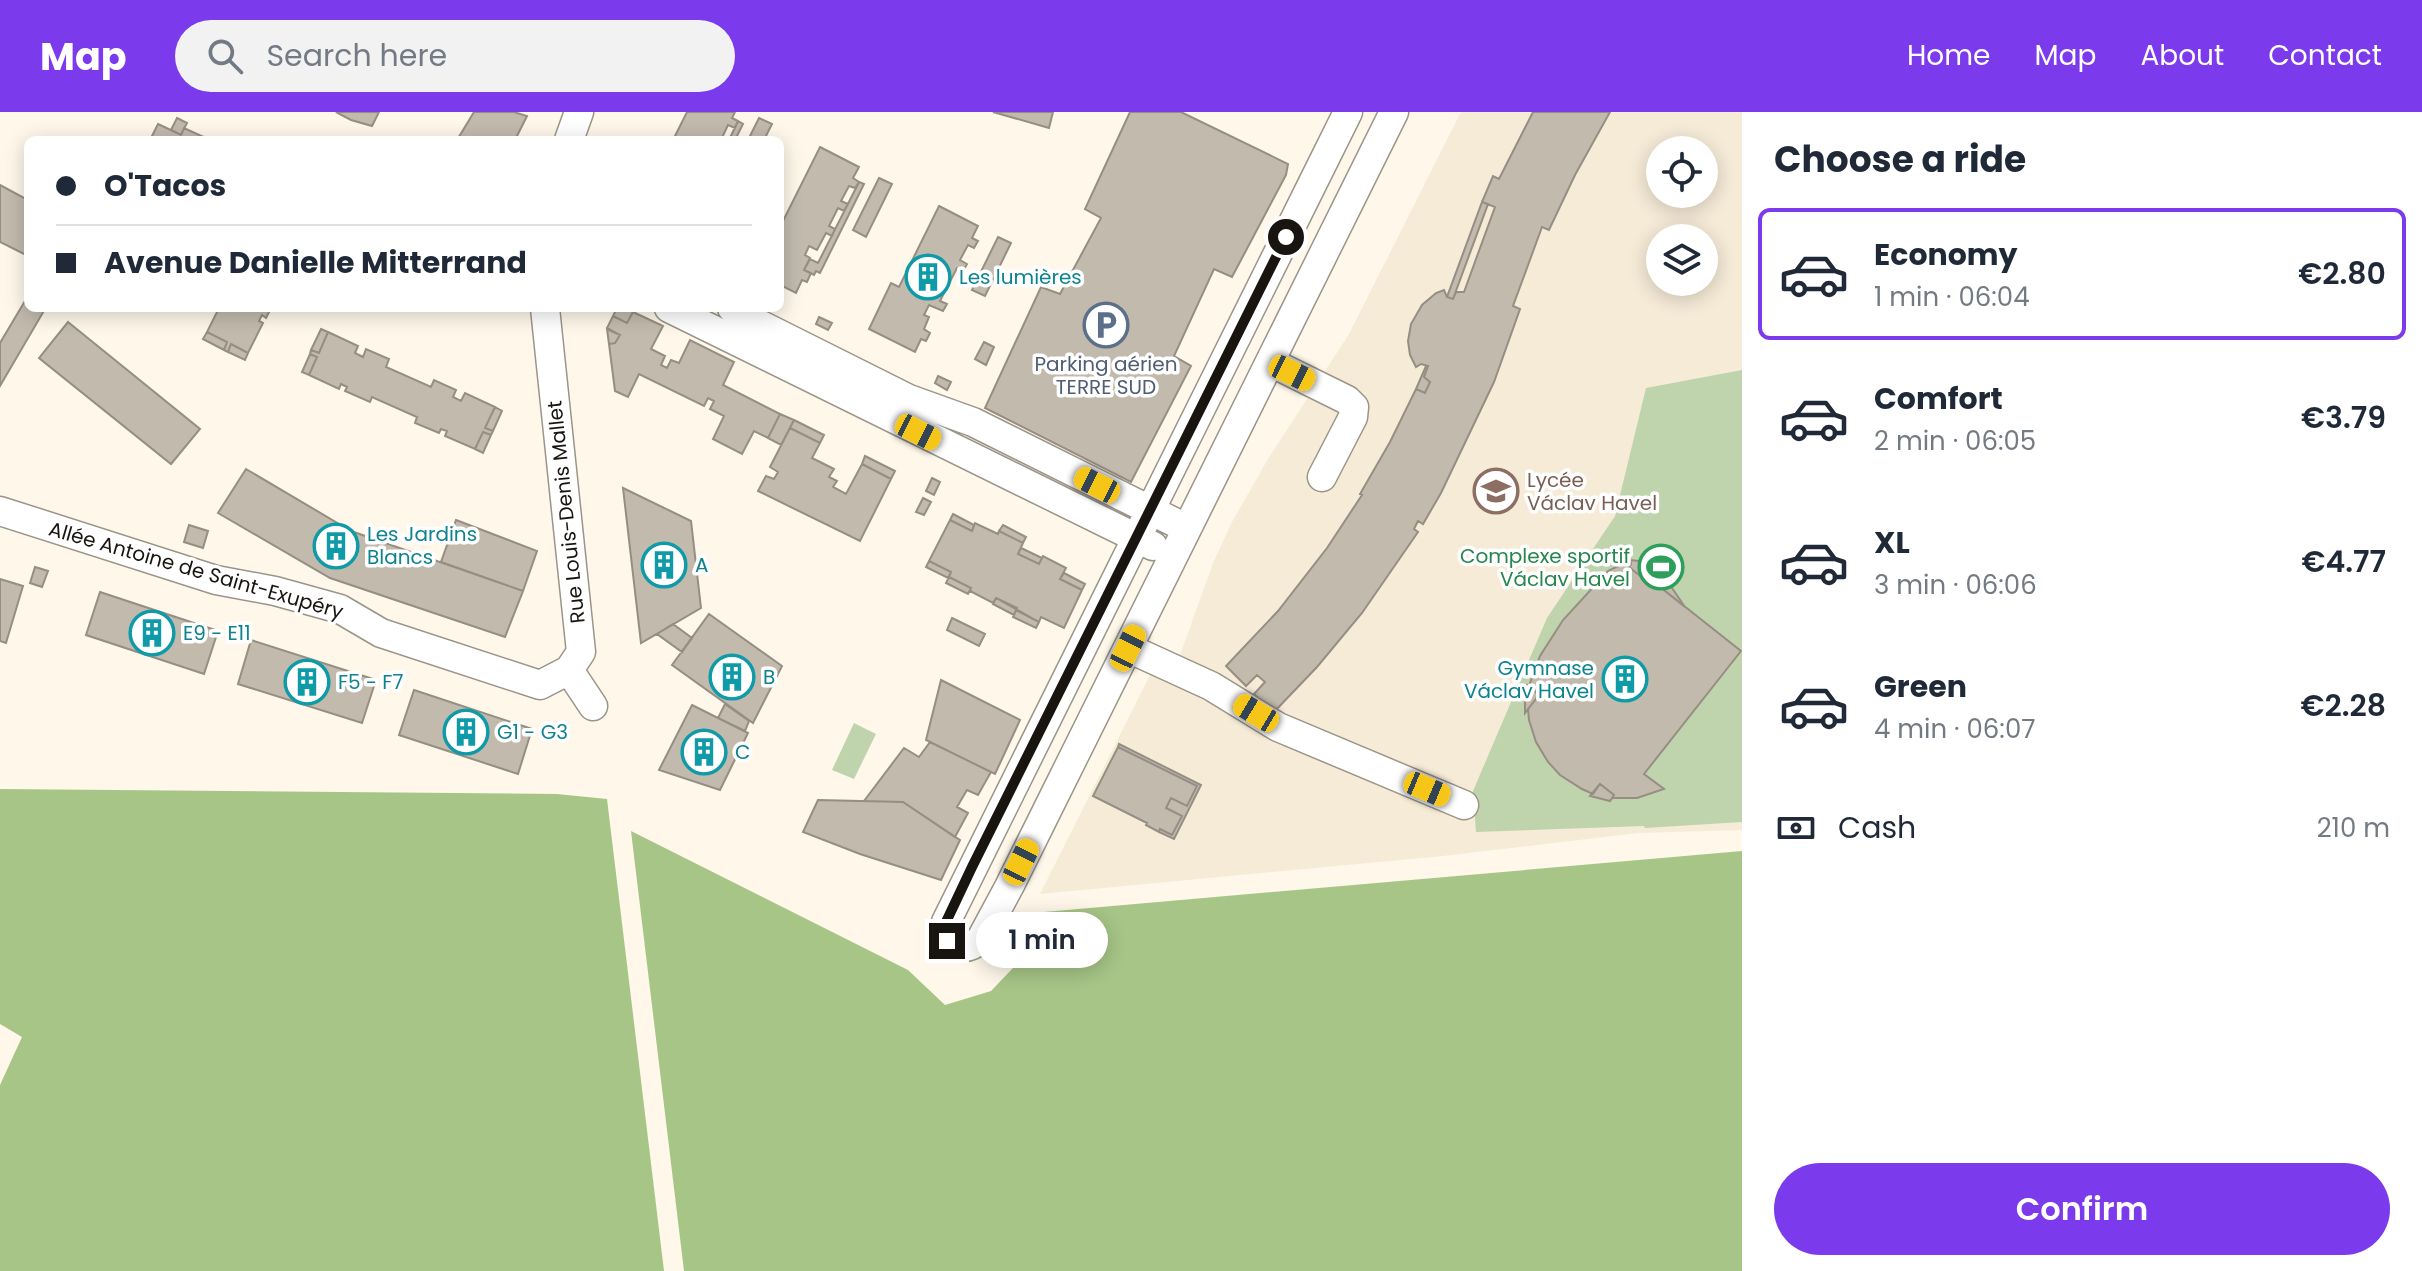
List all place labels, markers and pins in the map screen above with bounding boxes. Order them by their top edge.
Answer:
building icon: Les lumières [904,253,952,301]
place label: Les lumières [959,263,1082,291]
parking icon: Parking aérien TERRE SUD [1082,301,1130,349]
place label: Parking aérien TERRE SUD [1035,350,1177,401]
place label: Lycée Václav Havel [1527,466,1657,517]
school or university icon: Lycée Václav Havel [1472,467,1520,515]
place label: Les Jardins Blancs [367,520,477,571]
building icon: Les Jardins Blancs [312,522,360,570]
building icon: A [640,541,688,589]
place label: Complexe sportif Václav Havel [1460,542,1630,593]
sports icon: Complexe sportif Václav Havel [1637,543,1685,591]
place label: A [695,551,708,579]
building icon: E9 - E11 [128,609,176,657]
place label: E9 - E11 [183,619,251,647]
building icon: B [708,653,756,701]
place label: Gymnase Václav Havel [1464,654,1594,705]
building icon: Gymnase Václav Havel [1601,655,1649,703]
building icon: F5 - F7 [283,658,331,706]
place label: B [763,663,775,691]
place label: F5 - F7 [338,668,403,696]
building icon: G1 - G3 [442,708,490,756]
place label: G1 - G3 [497,718,568,746]
building icon: C [680,728,728,776]
place label: C [735,738,750,766]

